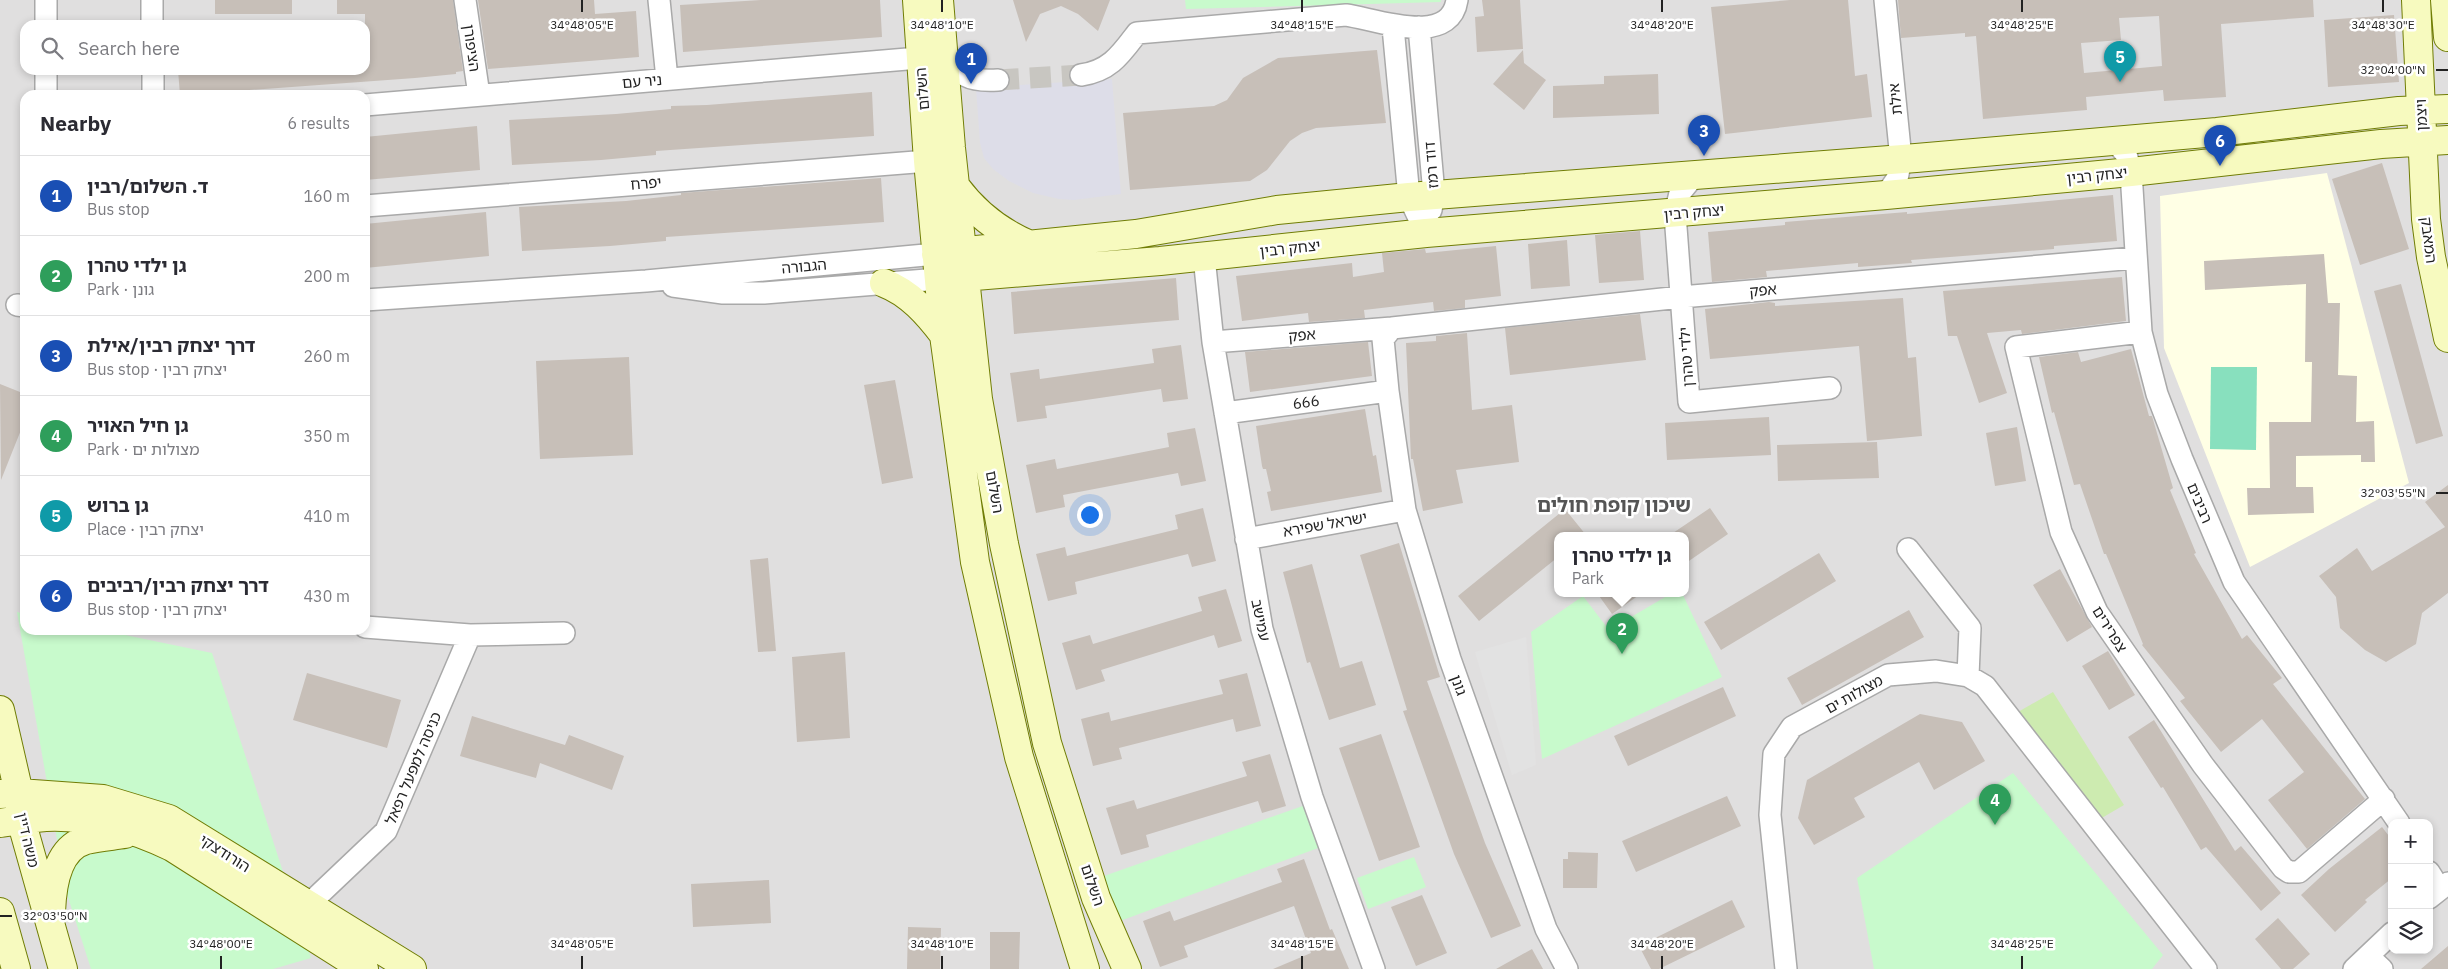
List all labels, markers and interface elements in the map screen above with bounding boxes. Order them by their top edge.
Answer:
text: 34°48'05"E [550,17,614,32]
text: 34°48'10"E [910,17,974,32]
text: 34°48'15"E [1270,17,1334,32]
text: 34°48'20"E [1630,17,1694,32]
text: 34°48'25"E [1990,17,2054,32]
text: 34°48'30"E [2351,17,2415,32]
search box [20,20,370,75]
street label: הציפורן [459,23,485,73]
icon: search [38,34,66,62]
text: Search here [78,36,180,60]
pin: 5 [2104,41,2136,82]
pin: 1 [955,43,987,84]
text: 32°04'00"N [2360,62,2426,77]
street label: השלום [911,67,933,111]
street label: ניר עם [621,70,663,92]
street label: אילת [1884,82,1906,116]
street label: ויצמן [2411,99,2431,131]
text: Nearby [40,109,111,137]
text: 6 results [287,113,350,133]
pin: 3 [1688,115,1720,156]
pin: 6 [2204,125,2236,166]
street label: דוד רמז [1419,141,1443,189]
street label: יצחק רבין [2066,162,2128,188]
street label: יפרח [630,172,662,194]
text: ד. השלום/רבין [87,174,208,198]
text: 1 [51,186,61,206]
text: 160 m [303,186,350,206]
text: Bus stop [87,199,150,219]
street label: יצחק רבין [1663,200,1725,224]
street label: המאבק [2417,216,2441,264]
street label: יצחק רבין [1259,235,1321,261]
text: גן ילדי טהרן [87,253,187,277]
street label: הגבורה [781,255,827,277]
text: 2 [51,266,61,286]
text: 200 m [303,266,350,286]
text: Park · גונן [87,279,154,299]
street label: אפק [1748,279,1778,301]
street label: אפק [1287,324,1317,346]
street label: ילדי טהרן [1674,326,1698,388]
text: דרך יצחק רבין/אילת [87,333,255,357]
text: 3 [51,346,61,366]
text: 260 m [303,346,350,366]
text: Bus stop · יצחק רבין [87,359,227,379]
street label: 666 [1291,391,1321,413]
text: גן חיל האויר [87,413,188,437]
text: 4 [51,426,61,446]
text: 350 m [303,426,350,446]
text: Park · מצולות ים [87,439,200,459]
street label: השלום [982,469,1008,515]
street label: רביבים [2183,480,2217,526]
text: 32°03'55"N [2360,485,2426,500]
district label: שיכון קופת חולים [1537,491,1691,518]
text: גן ברוש [87,493,149,517]
your location [1077,502,1103,528]
text: 5 [51,506,61,526]
text: 410 m [303,506,350,526]
street label: ישראל שפירא [1281,507,1369,541]
text: Place · יצחק רבין [87,519,204,539]
popup [1554,532,1689,597]
text: גן ילדי טהרן [1572,543,1671,567]
text: Park [1572,568,1604,588]
text: דרך יצחק רבין/רביבים [87,573,269,597]
text: 6 [51,586,61,606]
text: 430 m [303,586,350,606]
street label: עמישב [1247,597,1275,643]
text: Bus stop · יצחק רבין [87,599,227,619]
street label: צפרירים [2088,602,2132,656]
pin: 2 [1606,613,1638,654]
street label: מצולות ים [1822,670,1886,718]
street label: גונן [1447,672,1472,698]
street label: כניסה למפעל רפאל [381,709,445,827]
pin: 4 [1979,784,2011,825]
street label: משה דיין [12,811,44,869]
map controls [2388,819,2433,954]
button: + [2388,819,2433,864]
street label: הורודצקי [196,830,254,876]
street label: השלום [1077,862,1109,908]
button: − [2388,864,2433,909]
text: 32°03'50"N [22,908,88,923]
button: layers [2388,909,2433,954]
text: 34°48'00"E [189,936,253,951]
text: 34°48'05"E [550,936,614,951]
text: 34°48'10"E [910,936,974,951]
text: 34°48'15"E [1270,936,1334,951]
text: 34°48'20"E [1630,936,1694,951]
text: 34°48'25"E [1990,936,2054,951]

